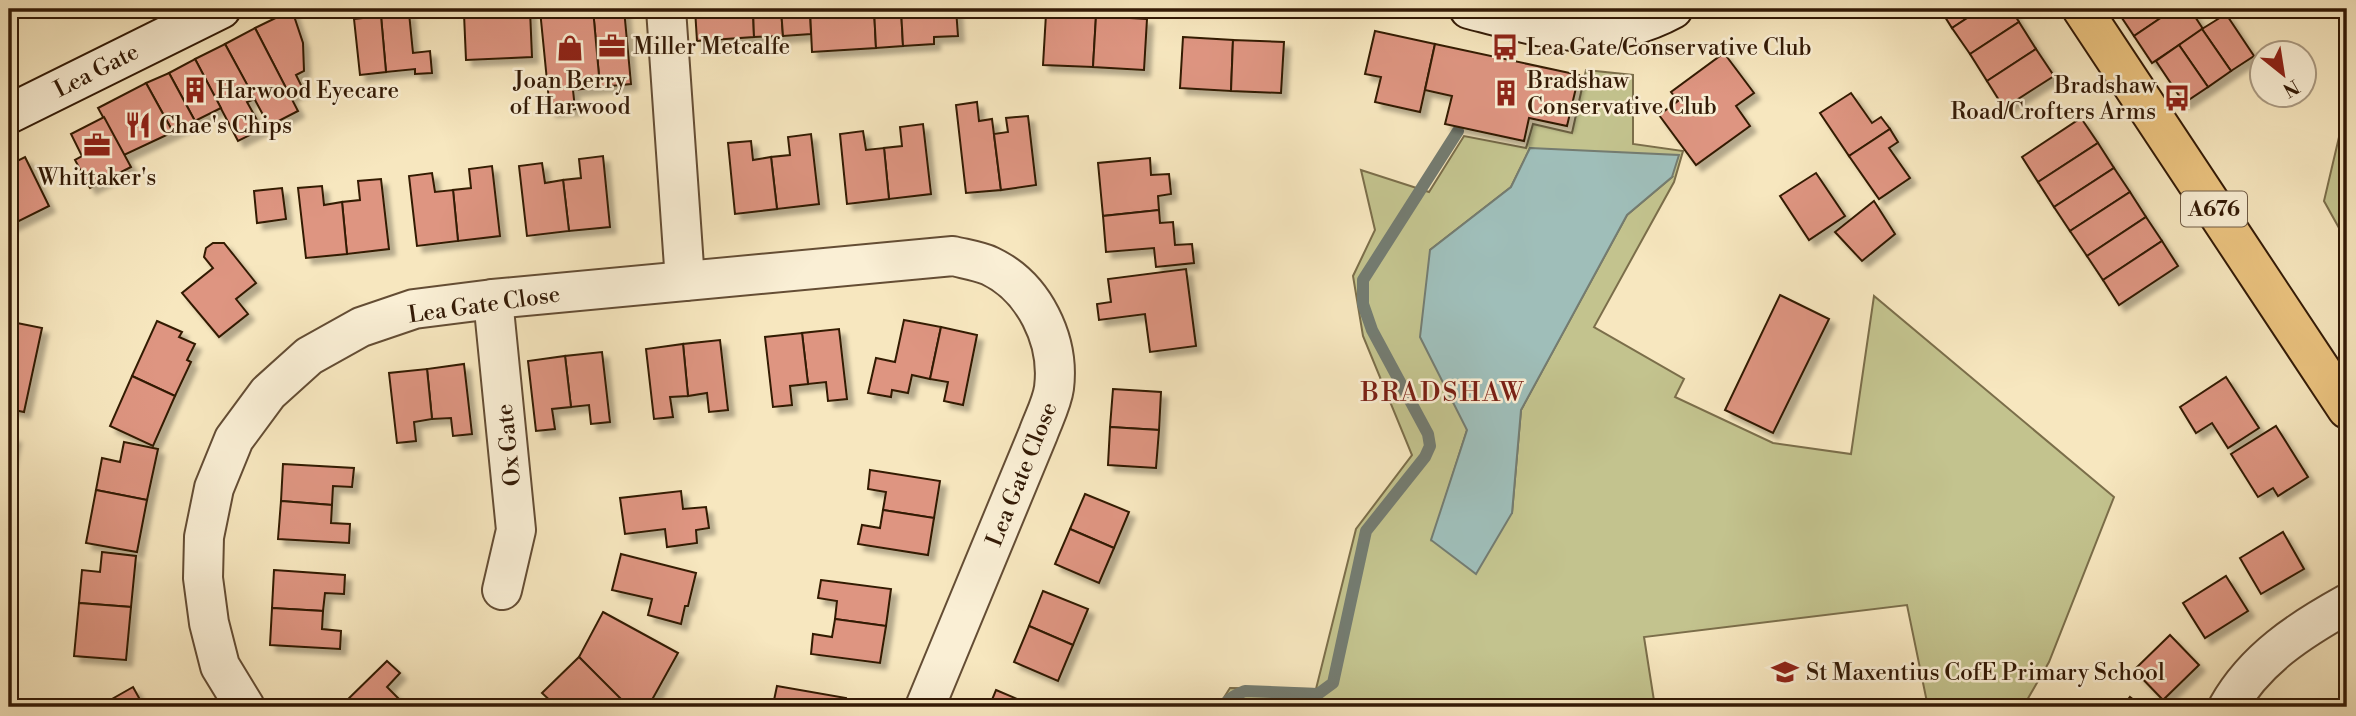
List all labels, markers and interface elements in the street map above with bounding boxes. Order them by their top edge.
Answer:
office icon: Miller Metcalfe [597,31,627,61]
bus stop icon: Lea Gate/Conservative Club [1490,32,1520,62]
shop icon: Joan Berry of Harwood [555,33,585,63]
place label: Miller Metcalfe [633,33,790,61]
place label: Lea Gate/Conservative Club [1526,34,1812,62]
street label: Lea Gate [49,38,144,104]
north arrow [2248,38,2318,108]
place label: Joan Berry of Harwood [509,67,631,121]
place label: Bradshaw Conservative Club [1526,67,1717,121]
place label: Bradshaw Road/Crofters Arms [1950,72,2157,126]
text: N [2278,74,2304,102]
building icon: Harwood Eyecare [180,75,210,105]
place label: Harwood Eyecare [216,77,399,105]
building icon: Bradshaw Conservative Club [1491,78,1521,108]
bus stop icon: Bradshaw Road/Crofters Arms [2162,83,2192,113]
restaurant icon: Chae's Chips [123,110,153,140]
place label: Chae's Chips [159,112,292,140]
office icon: Whittaker's [82,130,112,160]
place label: Whittaker's [37,164,156,192]
road number: A676 [2181,192,2247,227]
street label: Lea Gate Close [406,280,562,330]
district label: BRADSHAW [1360,377,1525,409]
street label: Lea Gate Close [980,398,1064,551]
street label: Ox Gate [491,402,527,487]
school or university icon: St Maxentius CofE Primary School [1770,657,1800,687]
place label: St Maxentius CofE Primary School [1806,659,2165,687]

